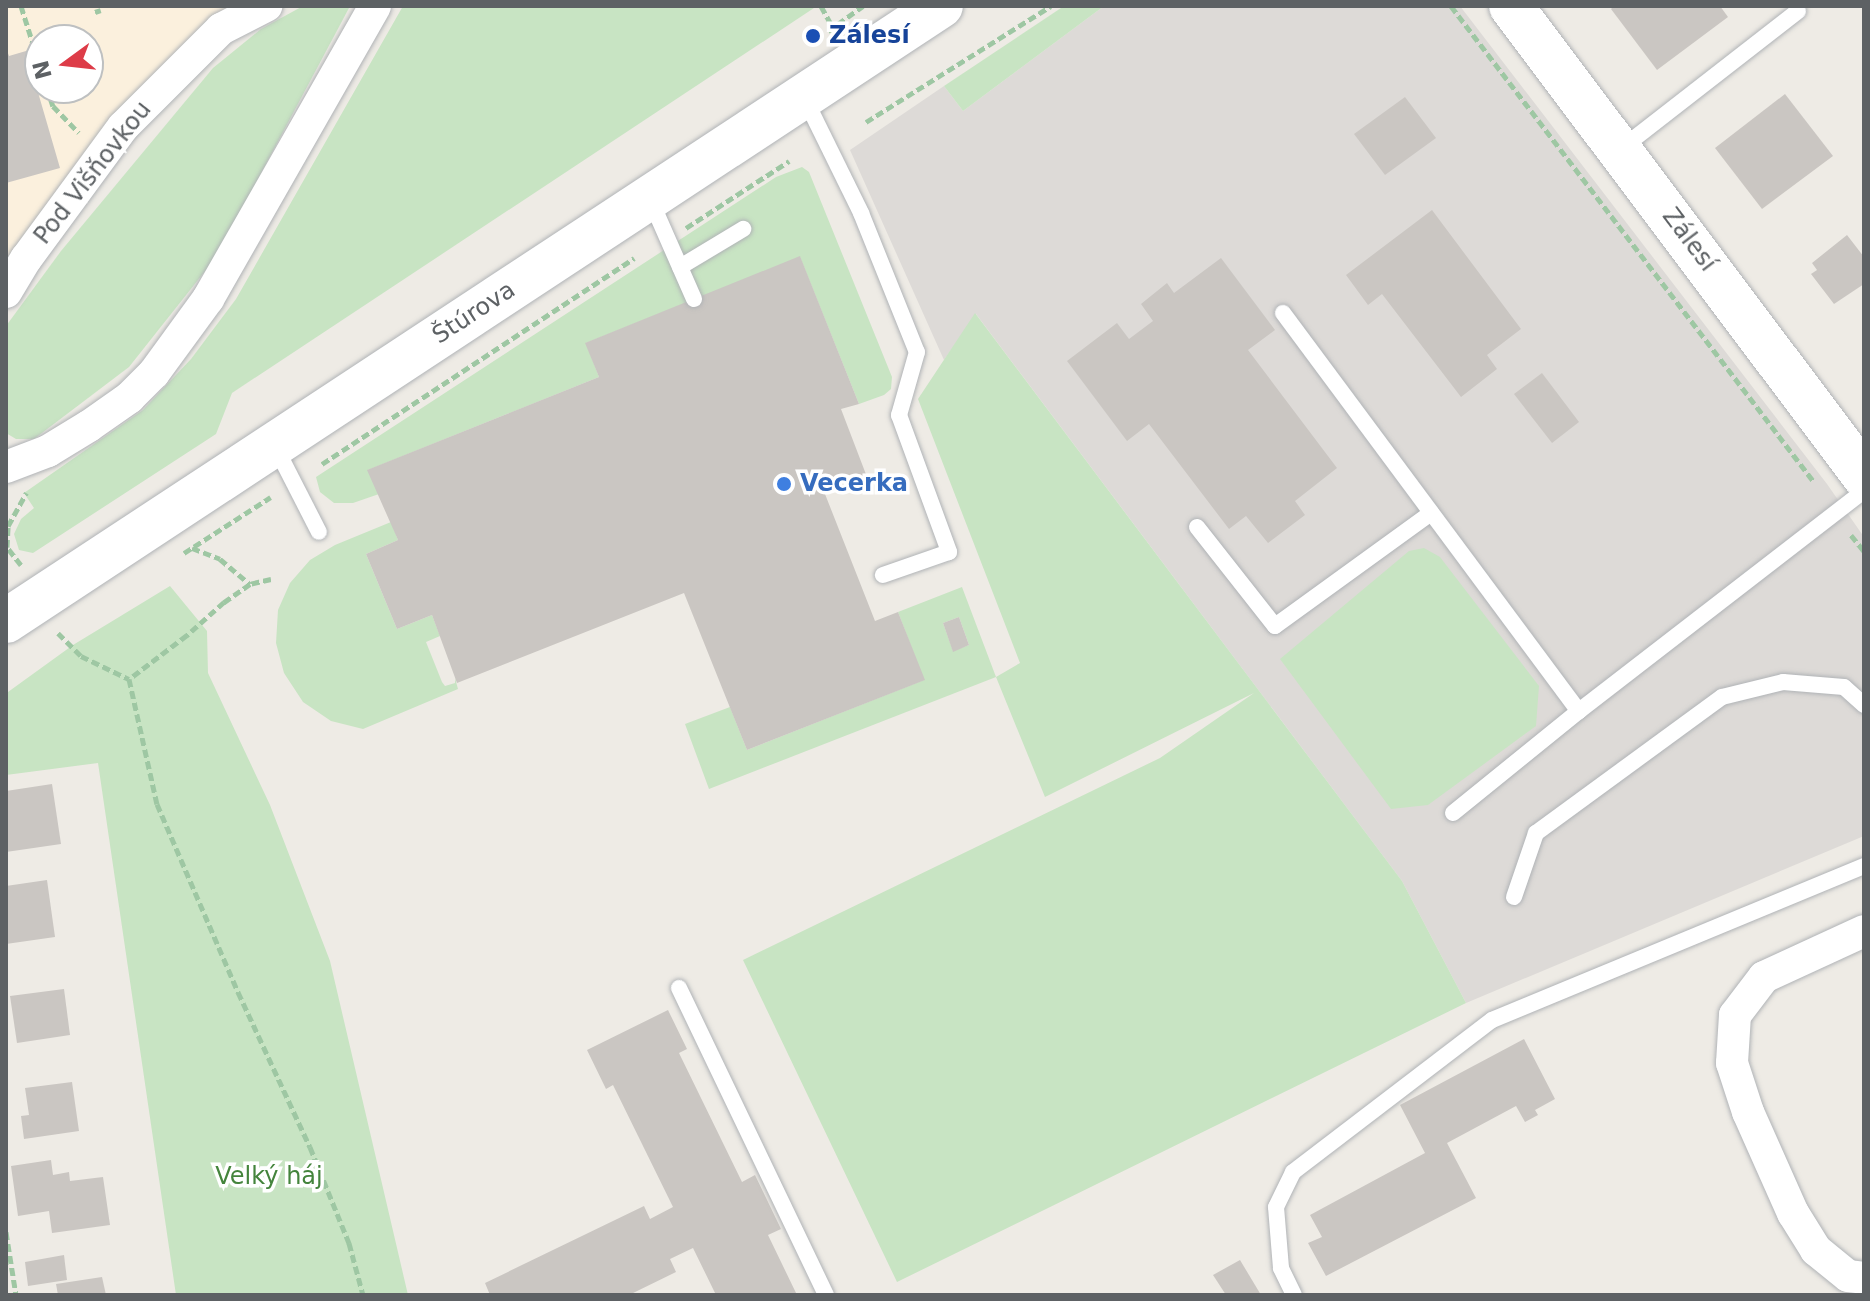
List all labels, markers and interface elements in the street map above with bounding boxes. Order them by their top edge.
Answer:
place label: Zálesí [829,22,910,50]
north arrow [24,24,104,104]
marker: Zálesí [804,27,822,45]
text: N [28,58,57,82]
street label: Pod Višňovkou [28,96,158,250]
street label: Zálesí [1656,203,1722,277]
street label: Štúrova [427,276,521,350]
place label: Vecerka [800,470,908,498]
marker: Vecerka [775,475,793,493]
park label: Velký háj [215,1163,323,1191]

